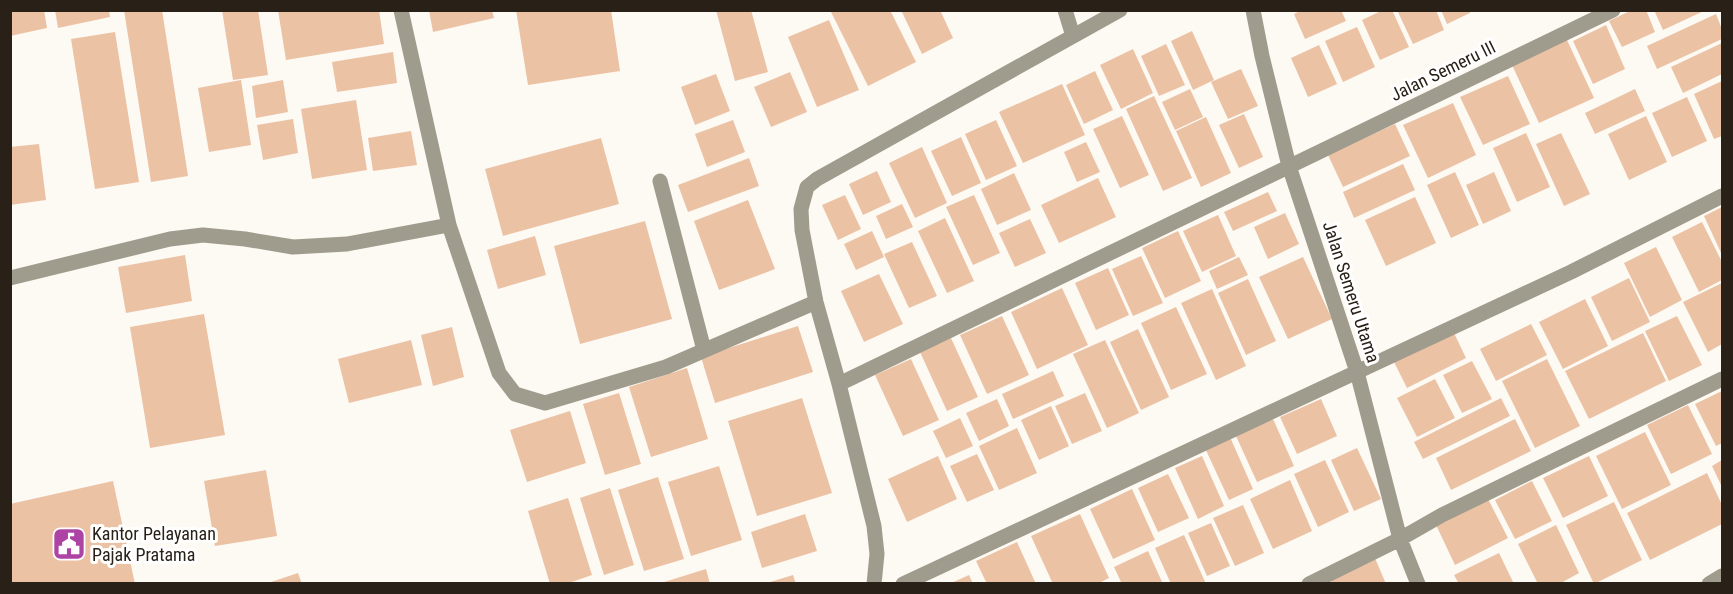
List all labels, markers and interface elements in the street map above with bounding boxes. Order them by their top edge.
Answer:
street label: Jalan Semeru III [1387,36,1499,105]
street label: Jalan Semeru Utama [1319,219,1384,365]
place label: Kantor Pelayanan Pajak Pratama [92,523,216,565]
public building icon: Kantor Pelayanan Pajak Pratama [51,526,87,562]

